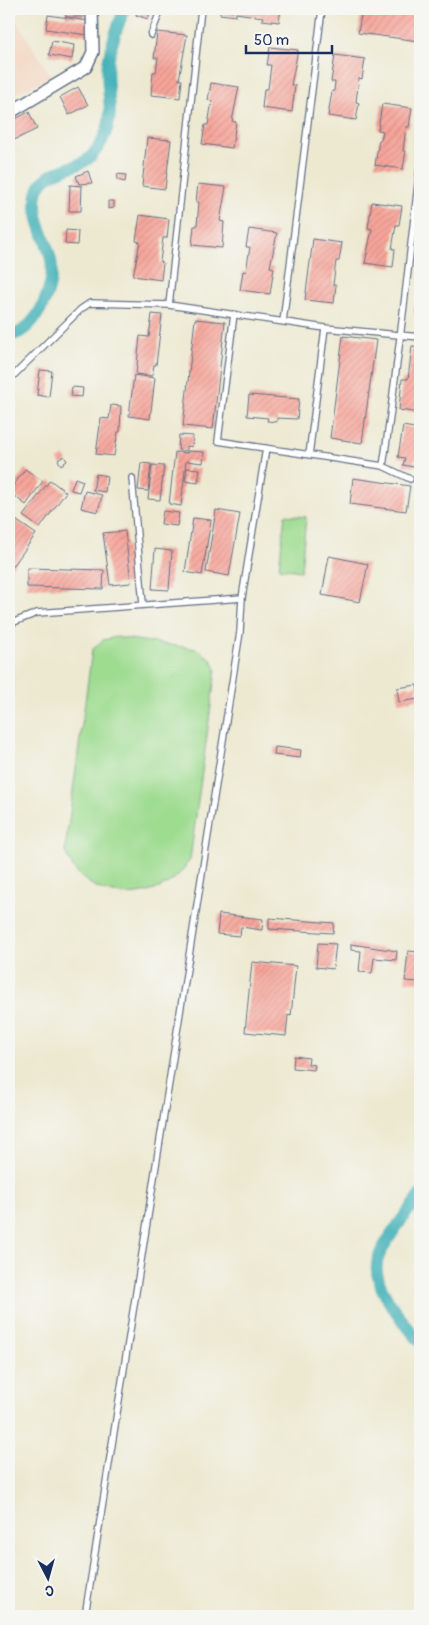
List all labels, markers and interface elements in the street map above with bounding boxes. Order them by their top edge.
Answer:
scale bar [246,22,333,54]
text: 50 m [254,31,289,50]
north arrow [22,1552,72,1602]
text: С [44,1582,54,1599]

